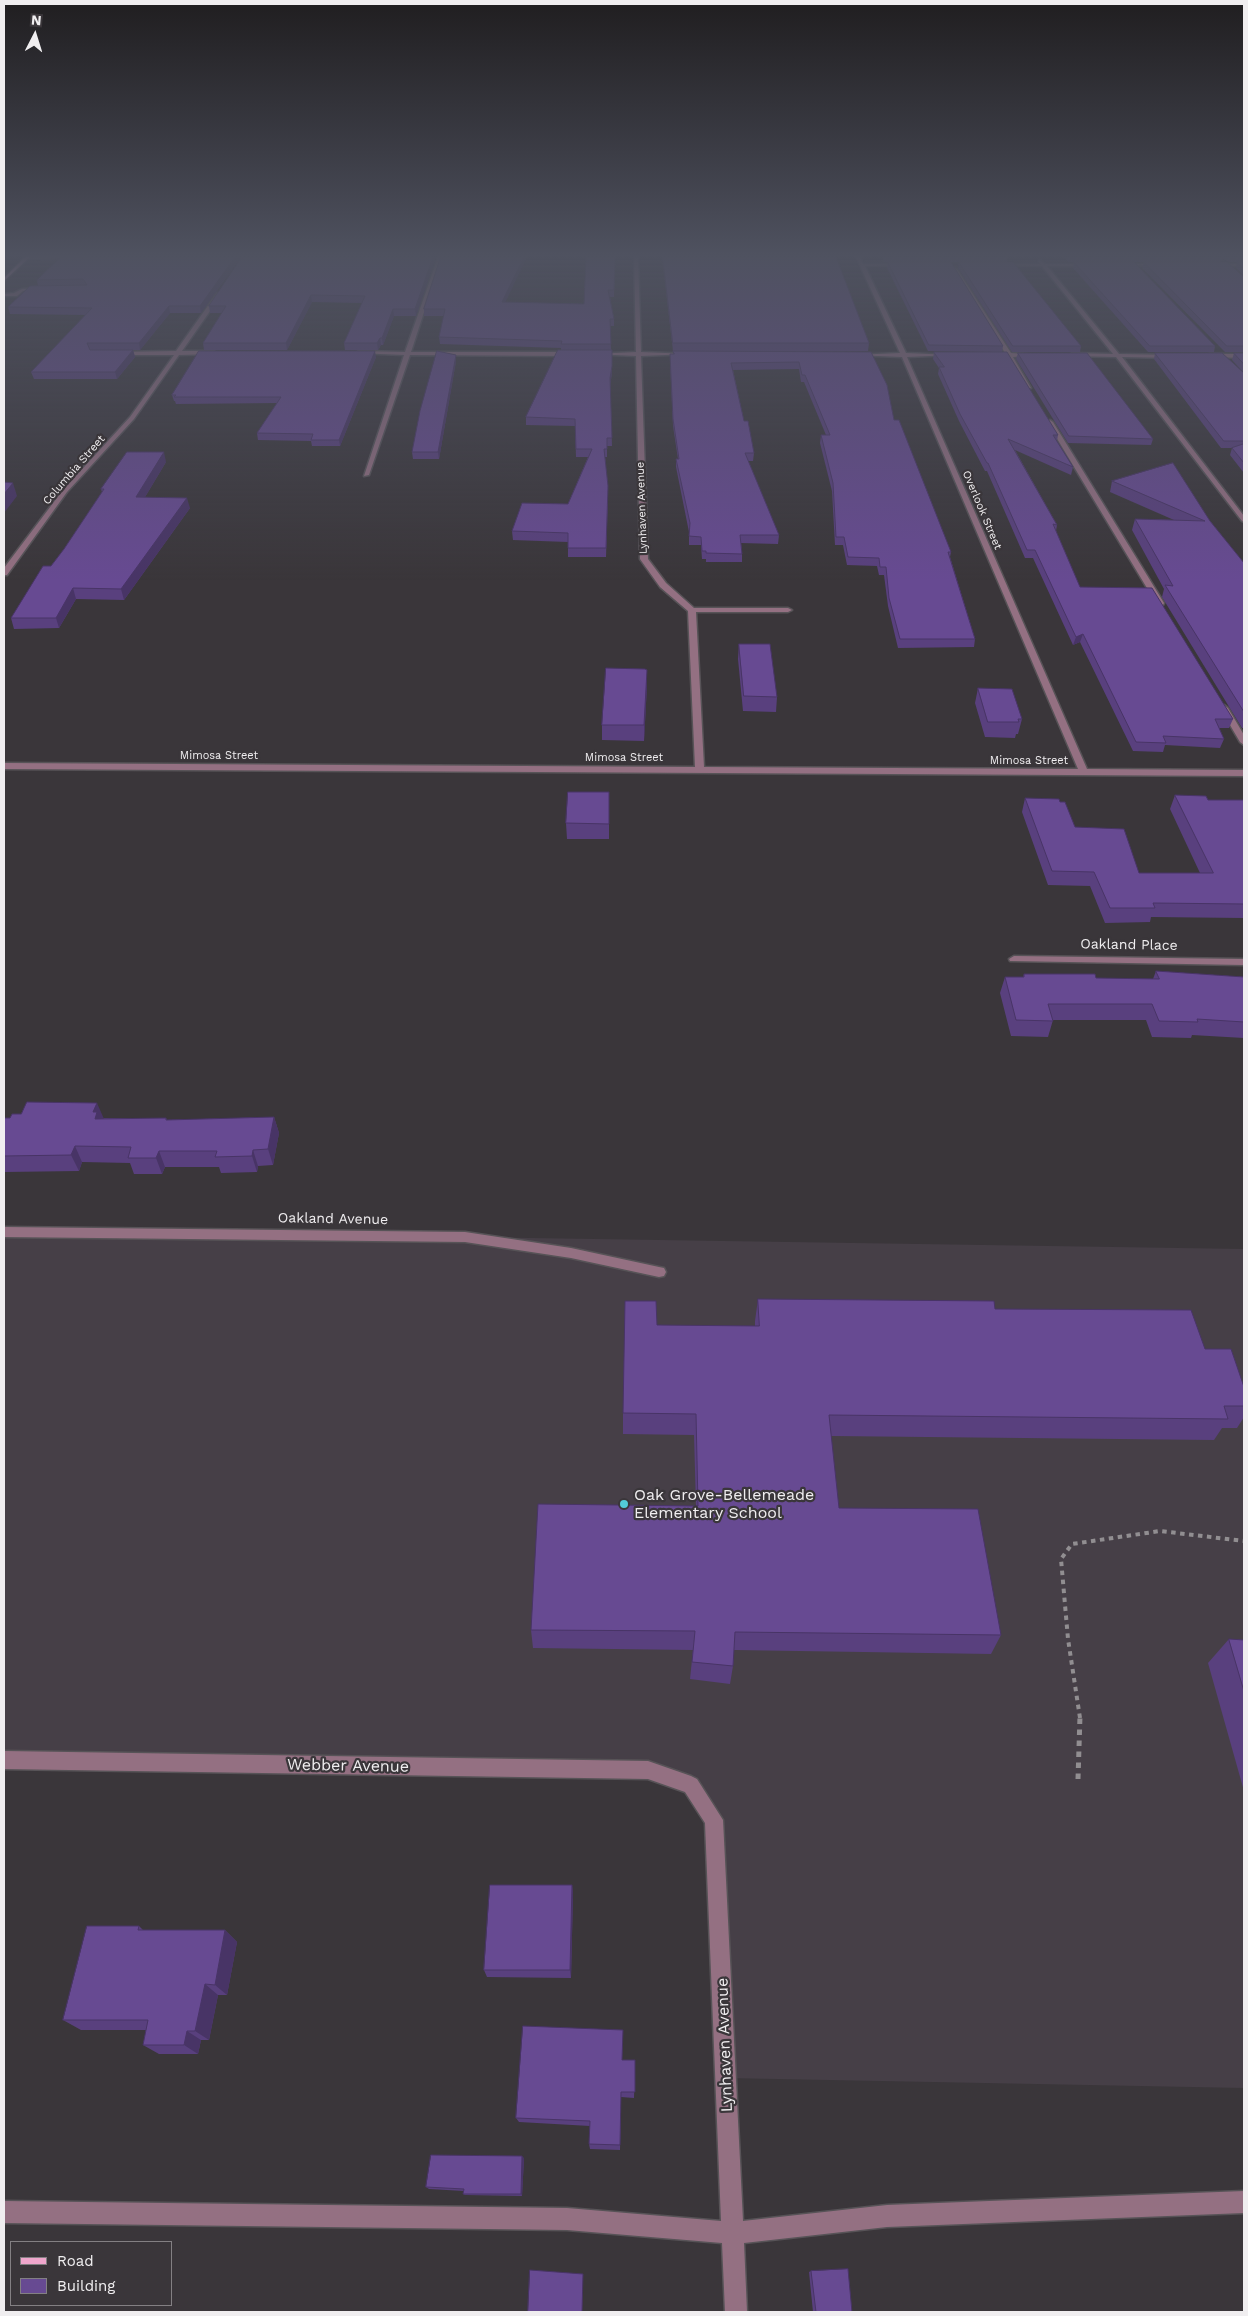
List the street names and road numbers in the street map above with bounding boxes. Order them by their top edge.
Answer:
street label: Columbia Street [40,433,108,507]
street label: Lynhaven Avenue [634,462,650,554]
street label: Overlook Street [959,469,1005,551]
street label: Mimosa Street [180,749,258,763]
street label: Mimosa Street [585,751,663,765]
street label: Mimosa Street [990,754,1068,768]
street label: Oakland Place [1080,936,1178,954]
street label: Oakland Avenue [278,1210,388,1228]
street label: Webber Avenue [287,1755,409,1777]
street label: Lynhaven Avenue [713,1977,737,2113]

